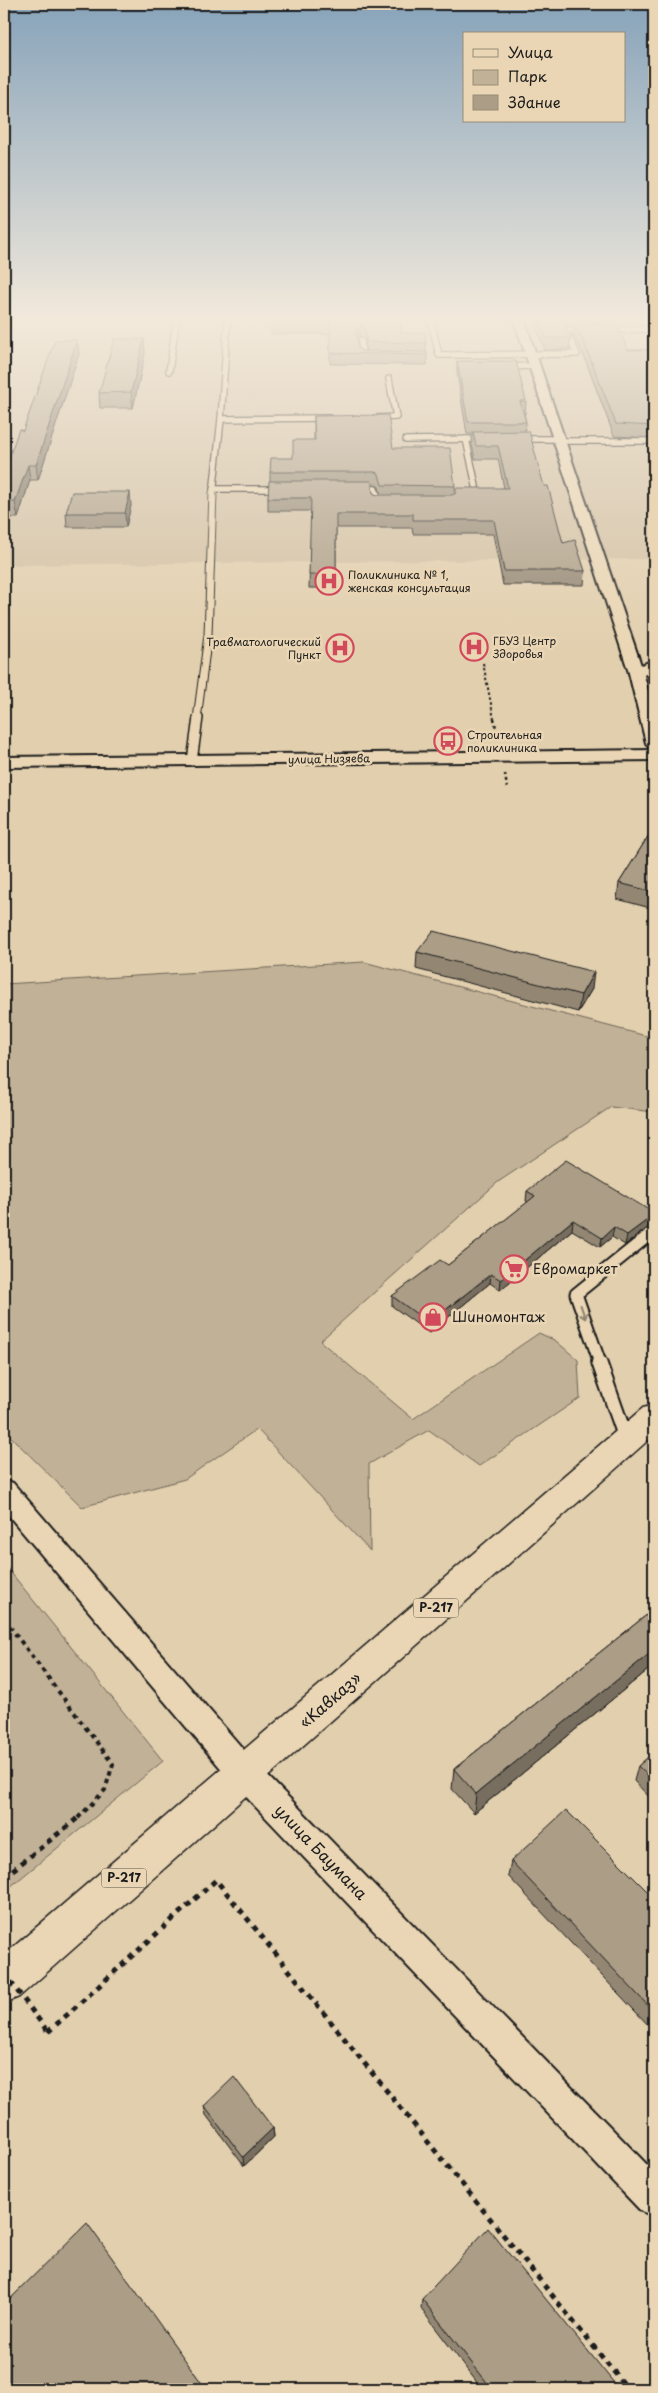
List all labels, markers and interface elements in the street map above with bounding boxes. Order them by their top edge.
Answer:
legend [463,32,626,122]
text: Улица [508,40,553,63]
text: Парк [508,64,547,87]
text: Здание [508,90,561,113]
hospital icon: Поликлиника № 1, женская консультация [314,566,344,596]
place label: Поликлиника № 1, женская консультация [347,566,471,596]
hospital icon: ГБУЗ Центр Здоровья [459,632,489,662]
place label: ГБУЗ Центр Здоровья [492,632,556,662]
place label: Травматологический Пункт [206,633,322,663]
hospital icon: Травматологический Пункт [325,633,355,663]
bus stop icon: Строительная поликлиника [433,726,463,756]
place label: Строительная поликлиника [467,726,542,756]
street label: улица Низяева [288,749,370,768]
supermarket icon: Евромаркет [499,1254,529,1284]
place label: Евромаркет [533,1258,618,1279]
shop icon: Шиномонтаж [418,1302,448,1332]
one-way arrow [578,1303,588,1319]
place label: Шиномонтаж [452,1306,546,1327]
road number: Р-217 [414,1599,458,1618]
street label: «Кавказ» [293,1665,366,1733]
street label: улица Баумана [270,1798,374,1905]
road number: Р-217 [102,1869,146,1888]

